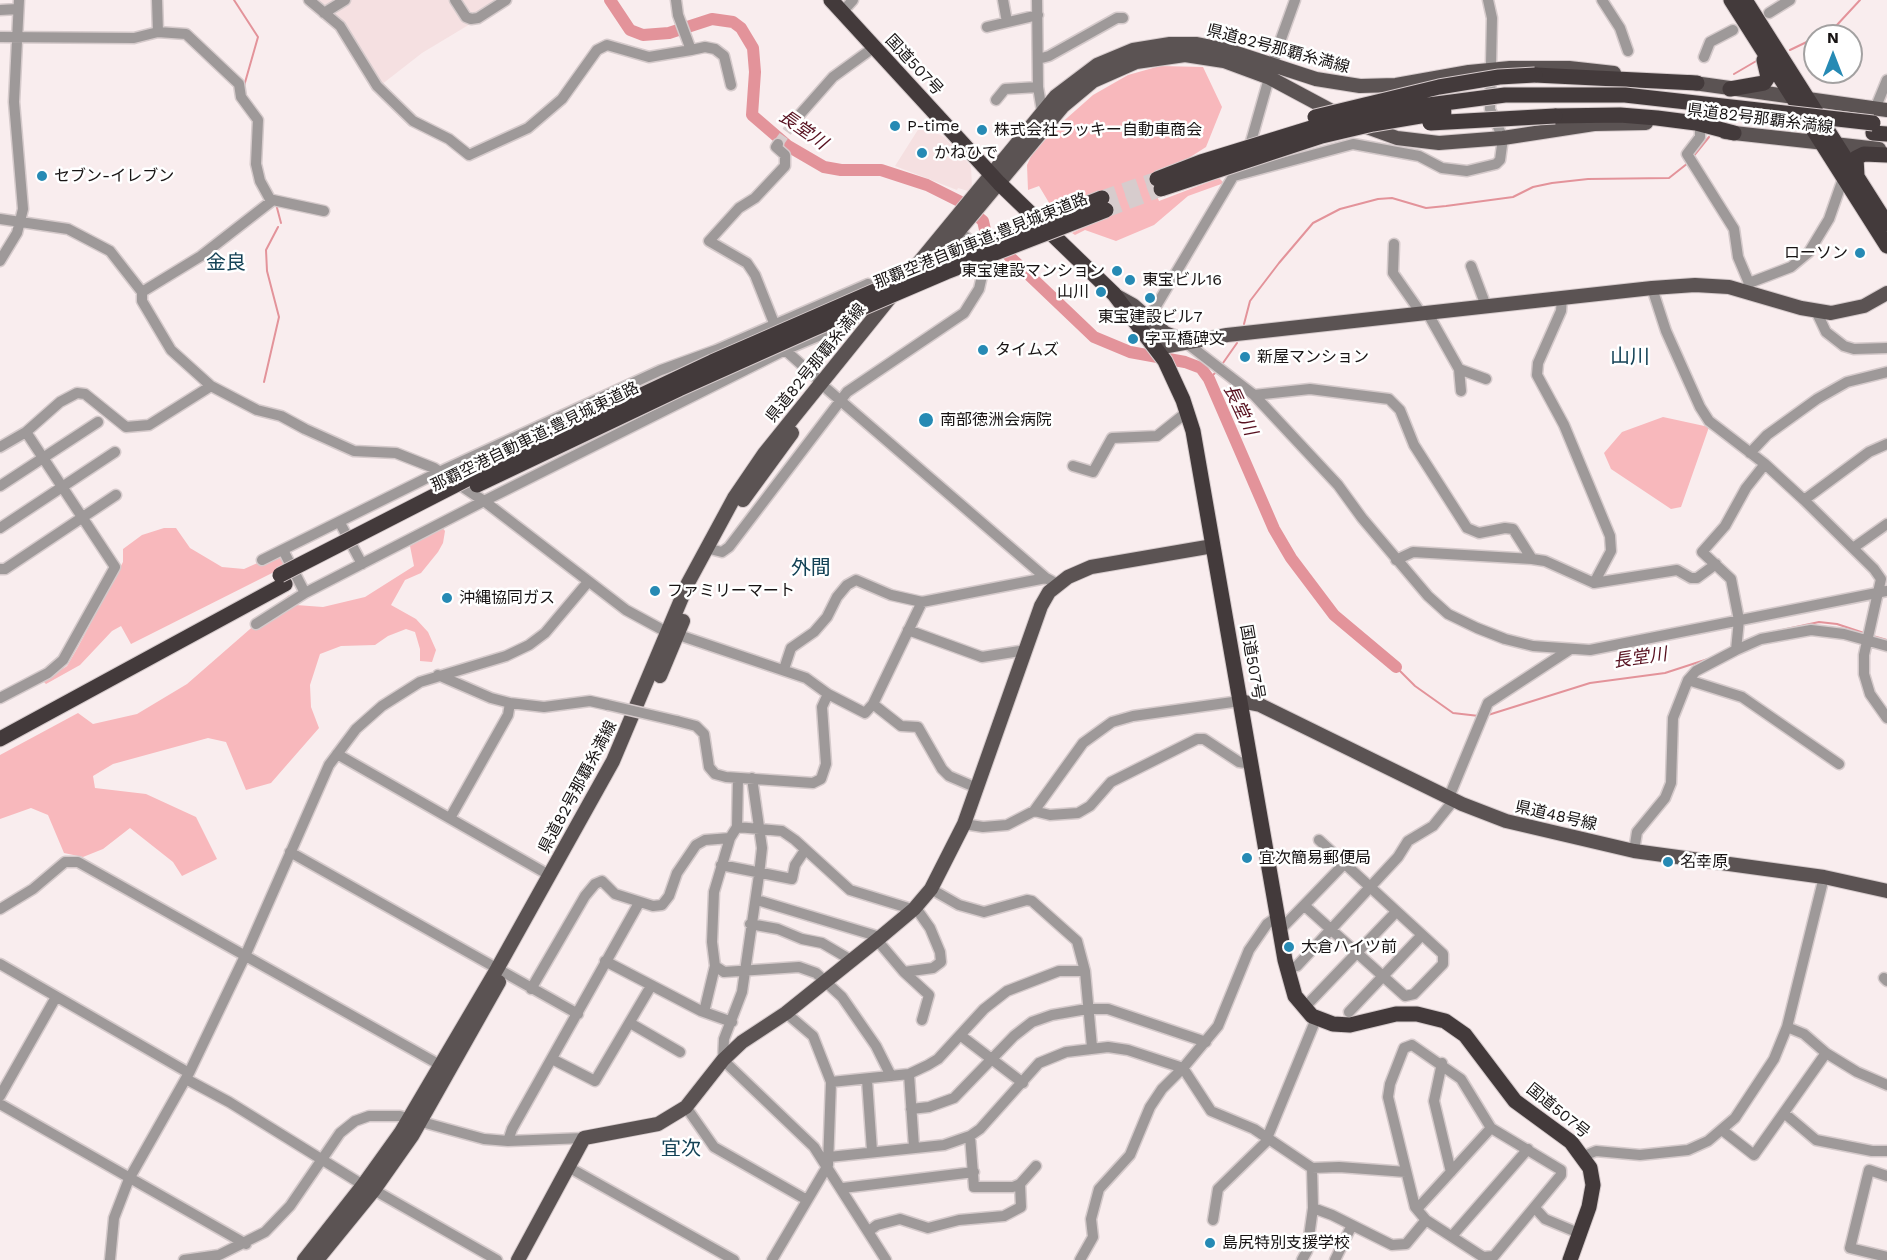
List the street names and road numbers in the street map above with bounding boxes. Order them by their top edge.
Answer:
street label: 県道82号那覇糸満線 [1204,21,1352,77]
street label: 国道507号 [881,31,947,99]
street label: 県道82号那覇糸満線 [1686,101,1834,137]
street label: 那覇空港自動車道;豊見城東道路 [871,189,1091,293]
street label: 県道82号那覇糸満線 [762,300,870,426]
street label: 那覇空港自動車道;豊見城東道路 [428,378,642,496]
street label: 国道507号 [1236,623,1268,701]
street label: 県道82号那覇糸満線 [535,718,621,856]
street label: 県道48号線 [1513,797,1599,835]
street label: 国道507号 [1522,1080,1594,1142]

